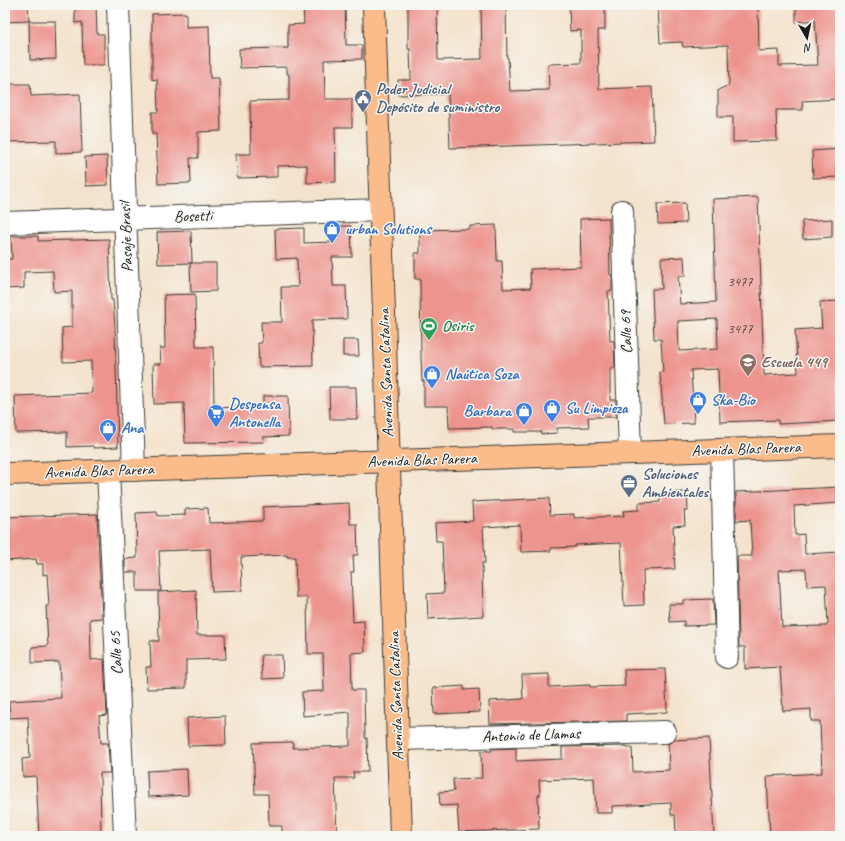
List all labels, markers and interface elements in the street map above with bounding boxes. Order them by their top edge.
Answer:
north arrow [787,18,827,58]
text: N [802,40,813,56]
place label: Poder Judicial Depósito de suministro [376,79,501,117]
public building icon: Poder Judicial Depósito de suministro [353,88,373,113]
street label: Pasaje Brasil [115,198,137,272]
street label: Bosetti [174,205,214,227]
shop icon: urban Solutions [322,219,342,244]
place label: urban Solutions [345,219,433,239]
house number: 3477 [727,273,753,290]
street label: Avenida Santa Catalina [374,307,398,438]
street label: Calle 69 [615,308,637,354]
sports icon: Osiris [419,316,439,341]
place label: Osiris [442,316,475,336]
house number: 3477 [727,320,753,337]
school or university icon: Escuela 449 [738,352,758,377]
place label: Escuela 449 [761,352,829,372]
shop icon: Naútica Soza [422,364,442,389]
place label: Naútica Soza [445,364,520,384]
shop icon: Ska-Bio [688,390,708,415]
place label: Ska-Bio [711,390,757,410]
place label: Despensa Antonella [229,394,282,432]
shop icon: Su Limpieza [542,398,562,423]
place label: Su Limpieza [565,398,629,418]
place label: Barbara [464,401,512,421]
shop icon: Barbara [514,401,534,426]
supermarket icon: Despensa Antonella [206,403,226,428]
shop icon: Ana [98,418,118,443]
place label: Ana [121,418,145,438]
street label: Avenida Blas Parera [691,437,802,461]
street label: Avenida Blas Parera [367,448,478,472]
street label: Avenida Blas Parera [44,459,155,483]
place label: Soluciones Ambientales [642,464,709,502]
office icon: Soluciones Ambientales [619,473,639,498]
street label: Calle 65 [105,630,127,675]
street label: Avenida Santa Catalina [384,630,408,761]
street label: Antonio de Llamas [482,723,582,747]

